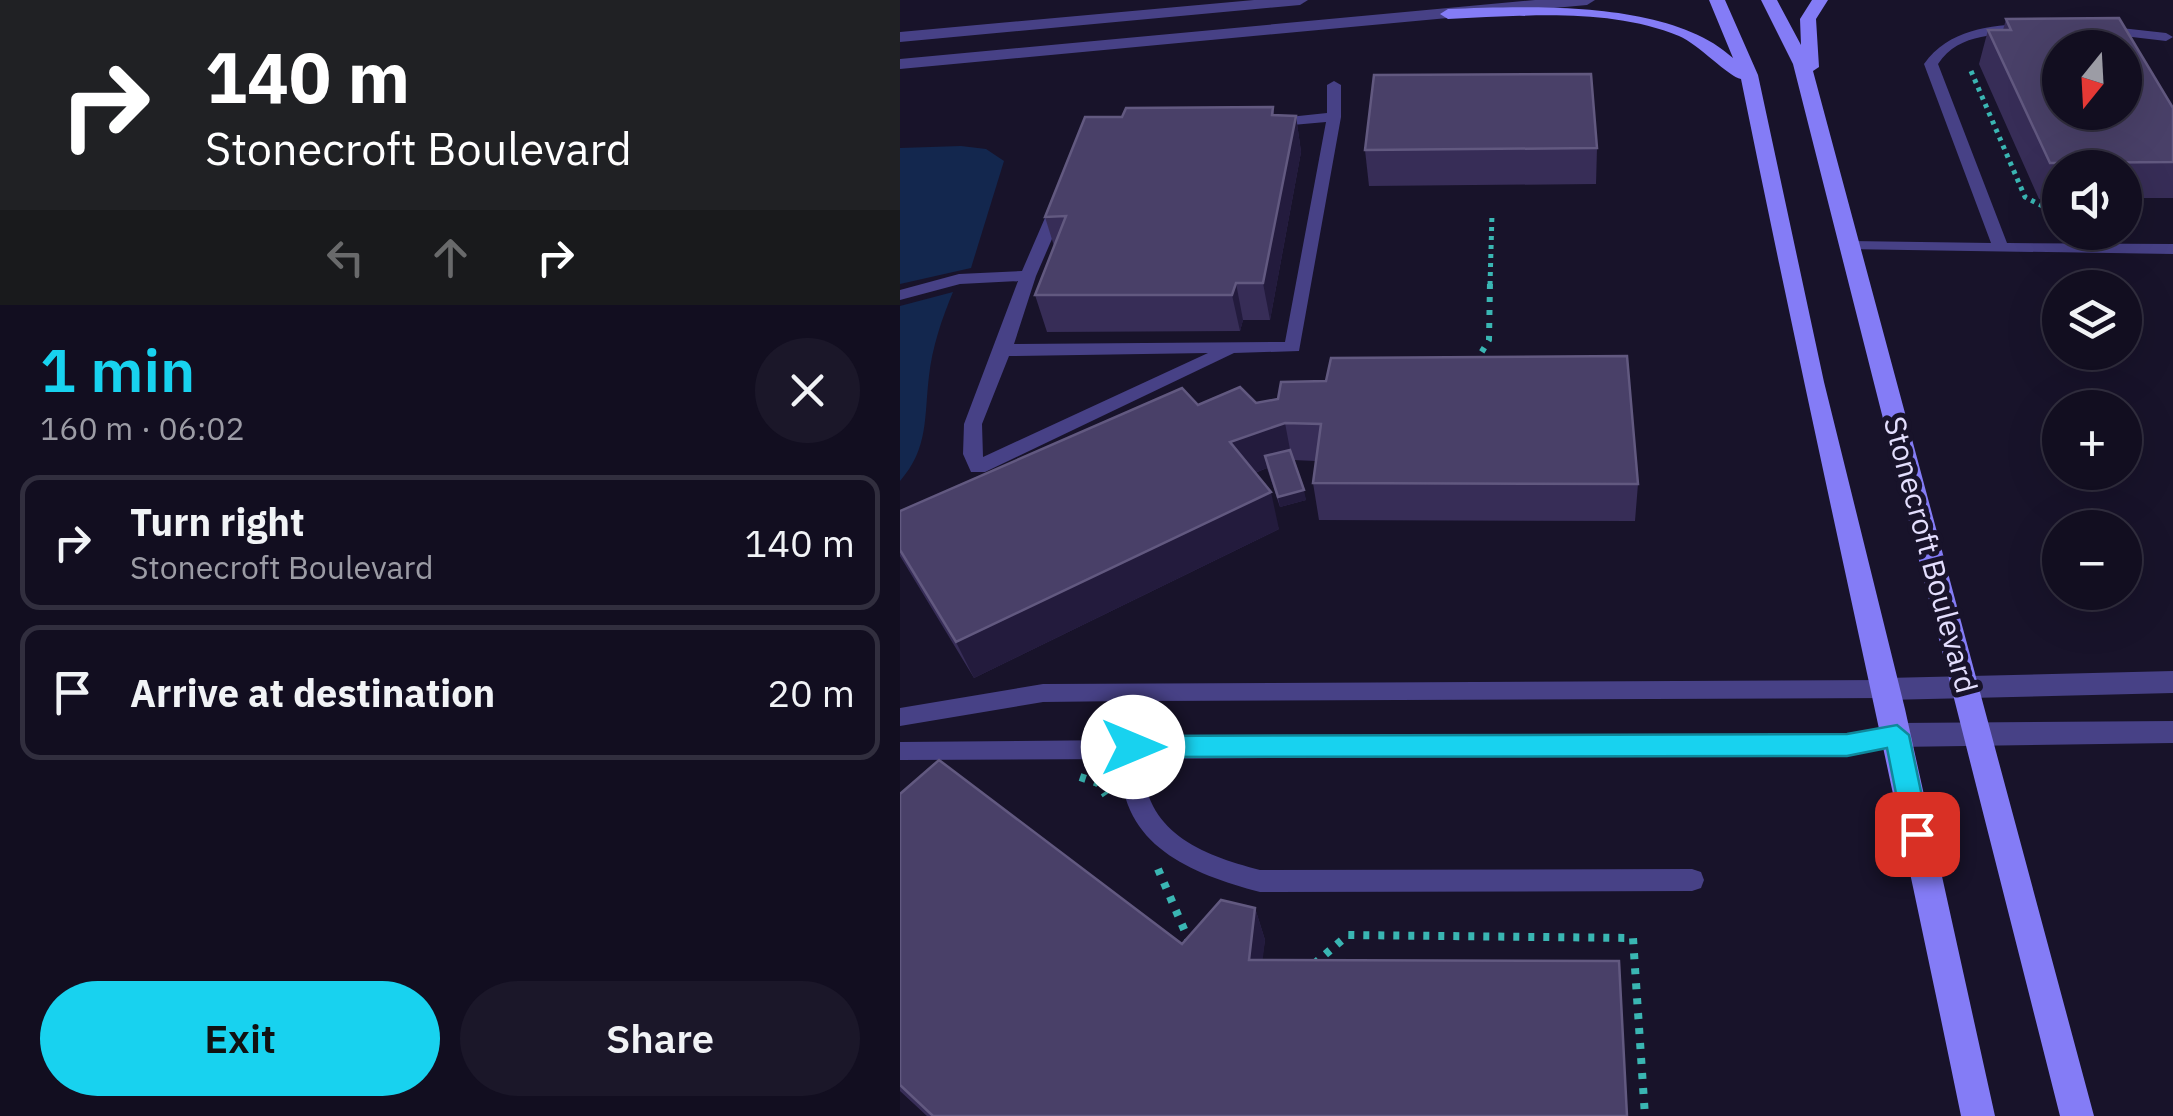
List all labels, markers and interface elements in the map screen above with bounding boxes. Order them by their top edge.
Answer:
north arrow [2042,30,2142,130]
map controls [2042,30,2142,610]
text: 140 m [205,31,410,122]
icon: right [40,40,170,170]
text: Stonecroft Boulevard [205,119,632,177]
button: sound [2042,150,2142,250]
icon: left [318,230,373,285]
icon: ahead [423,230,478,285]
icon: right [528,230,583,285]
button: layers [2042,270,2142,370]
text: 1 min [40,330,195,409]
button: close [755,338,860,443]
button: + [2042,390,2142,490]
text: 160 m · 06:02 [40,407,245,449]
street label: Stonecroft Boulevard [1876,412,1987,697]
text: Turn right [130,497,305,546]
button: − [2042,510,2142,610]
icon: right [45,515,100,570]
text: 140 m [744,518,855,567]
text: Stonecroft Boulevard [130,546,434,588]
icon: arrive [45,665,100,720]
text: Arrive at destination [130,668,495,717]
text: 20 m [767,668,855,717]
position arrow [1081,695,1185,799]
pin [1875,792,1960,877]
icon: arrive [1890,807,1945,862]
button: Exit [40,981,440,1096]
button: Share [460,981,860,1096]

